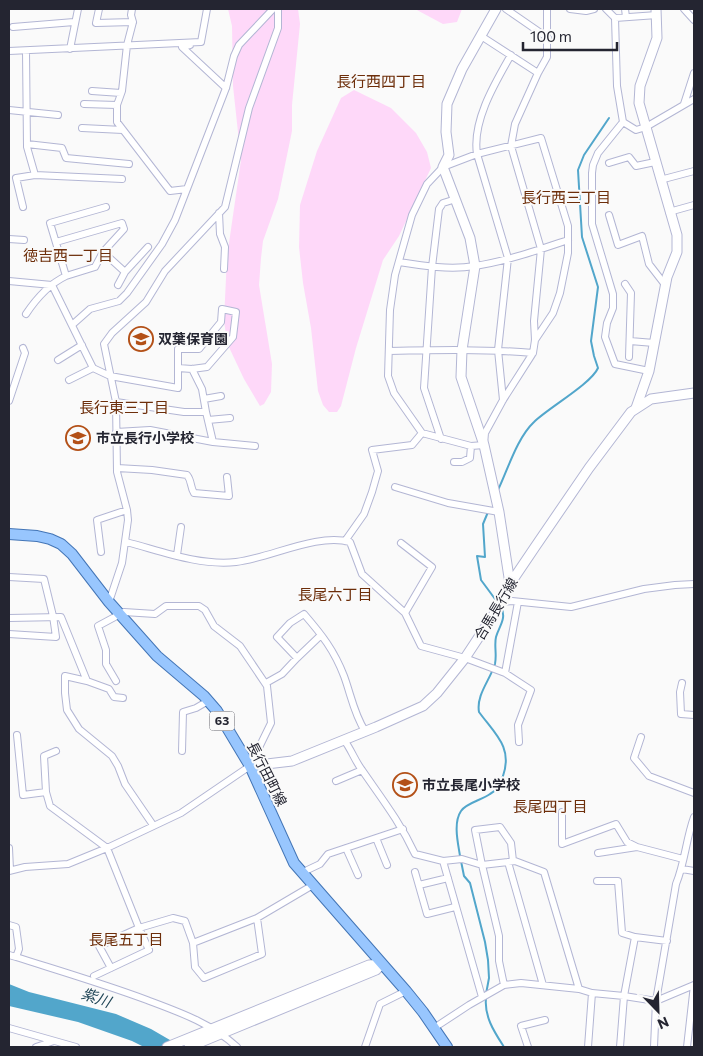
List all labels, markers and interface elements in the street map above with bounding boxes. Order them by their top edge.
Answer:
scale bar [523,20,617,52]
text: 100 m [530,27,572,45]
district label: 長行西四丁目 [336,72,426,90]
district label: 長行西三丁目 [521,188,611,206]
district label: 徳吉西一丁目 [23,246,113,264]
school or university icon: 双葉保育園 [128,326,154,352]
place label: 双葉保育園 [158,330,228,347]
district label: 長行東三丁目 [79,398,169,416]
school or university icon: 市立長行小学校 [65,425,91,451]
place label: 市立長行小学校 [96,429,194,446]
street label: 合馬長行線 [470,574,521,643]
district label: 長尾六丁目 [297,585,373,603]
road number: 63 [210,711,234,730]
street label: 長行田町線 [244,739,291,809]
school or university icon: 市立長尾小学校 [392,772,418,798]
place label: 市立長尾小学校 [422,776,520,793]
district label: 長尾四丁目 [512,797,588,815]
district label: 長尾五丁目 [88,930,164,948]
water label: 紫川 [79,984,115,1011]
north arrow [633,986,683,1036]
text: N [655,1014,671,1033]

